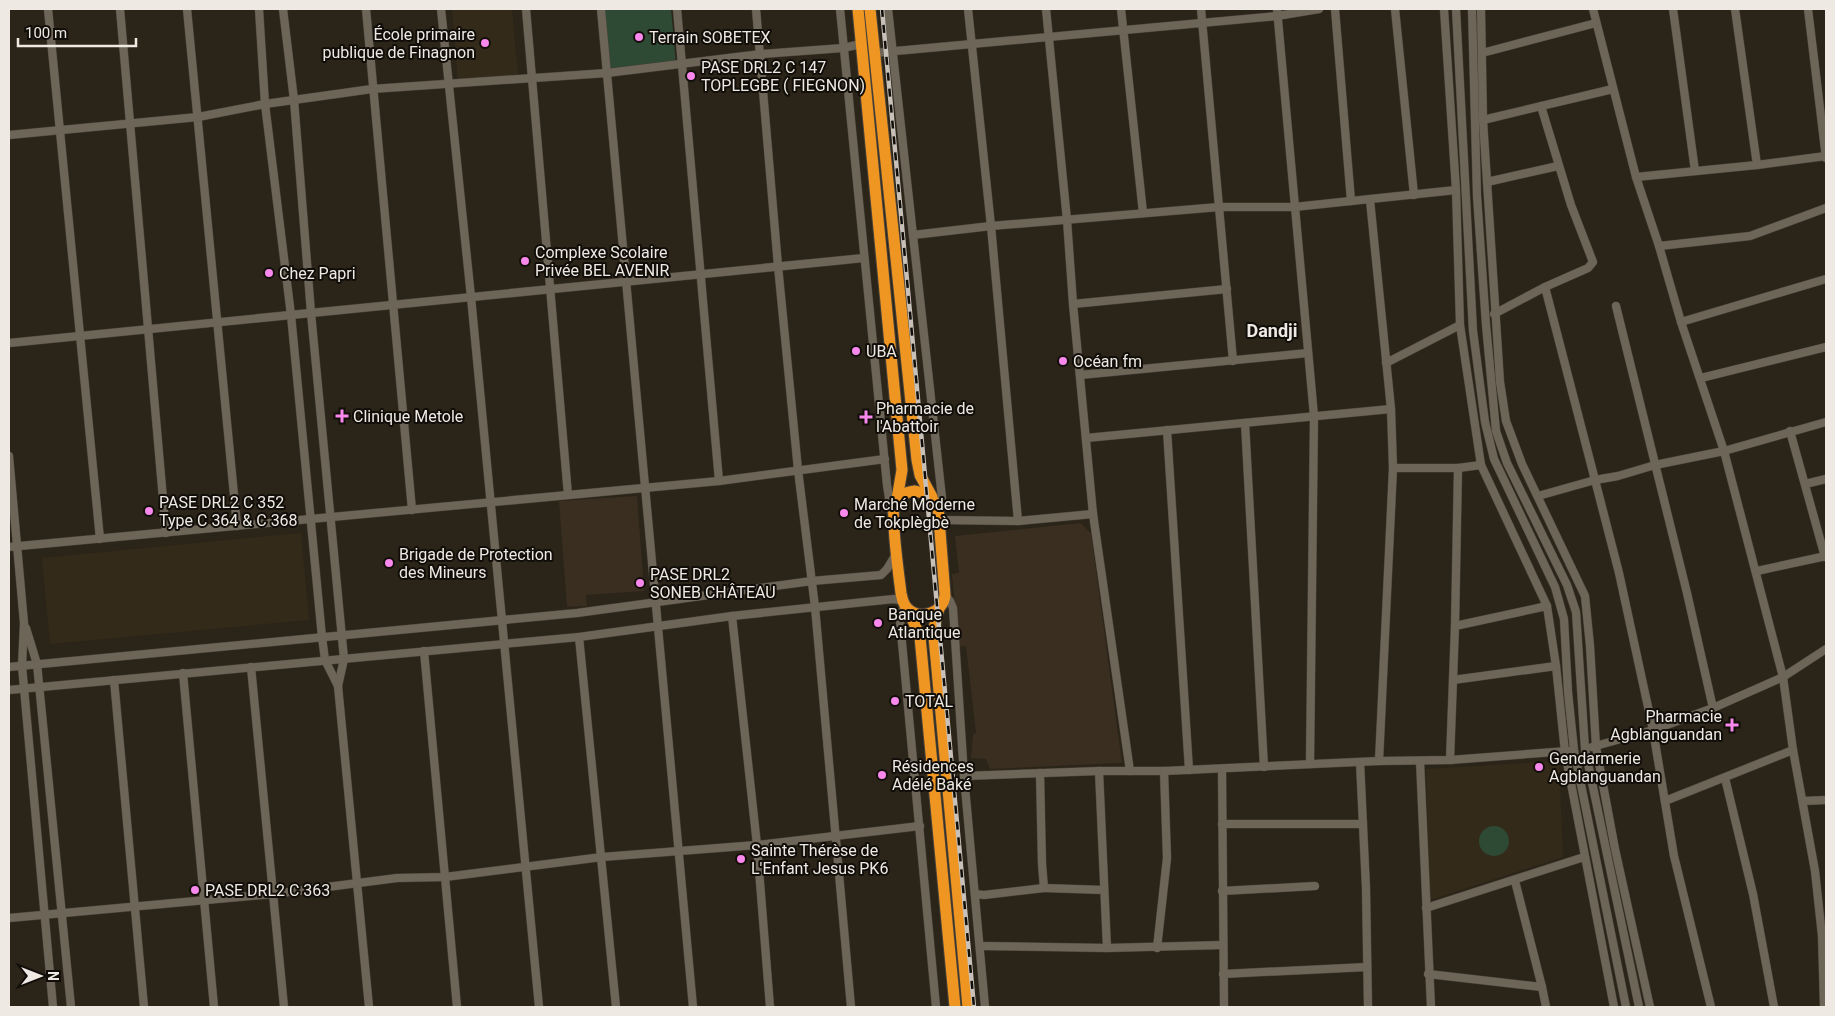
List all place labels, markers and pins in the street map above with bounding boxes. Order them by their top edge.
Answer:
place label: École primaire publique de Finagnon [323,25,475,62]
place label: Terrain SOBETEX [649,28,771,47]
marker: Terrain SOBETEX [633,31,645,43]
marker: École primaire publique de Finagnon [479,37,491,49]
place label: PASE DRL2 C 147 TOPLEGBE ( FIEGNON) [701,58,865,95]
marker: PASE DRL2 C 147 TOPLEGBE ( FIEGNON) [685,70,697,82]
place label: Complexe Scolaire Privée BEL AVENIR [535,243,669,280]
marker: Complexe Scolaire Privée BEL AVENIR [519,255,531,267]
place label: Chez Papri [279,264,356,283]
marker: Chez Papri [263,267,275,279]
place label: UBA [866,342,897,361]
marker: UBA [850,345,862,357]
place label: Océan fm [1073,352,1142,371]
marker: Océan fm [1057,355,1069,367]
place label: Pharmacie de l'Abattoir [876,399,974,436]
place label: Clinique Metole [353,407,463,426]
marker: Clinique Metole [335,409,349,423]
marker: Pharmacie de l'Abattoir [860,411,872,423]
place label: PASE DRL2 C 352 Type C 364 & C 368 [159,493,298,530]
place label: Marché Moderne de Tokplègbè [854,495,975,532]
marker: PASE DRL2 C 352 Type C 364 & C 368 [143,505,155,517]
marker: Marché Moderne de Tokplègbè [838,507,850,519]
place label: Brigade de Protection des Mineurs [399,545,553,582]
marker: Brigade de Protection des Mineurs [383,557,395,569]
place label: PASE DRL2 SONEB CHÂTEAU [650,565,776,602]
marker: PASE DRL2 SONEB CHÂTEAU [634,577,646,589]
place label: Banque Atlantique [888,605,961,642]
marker: Banque Atlantique [872,617,884,629]
place label: TOTAL [905,692,953,711]
marker: TOTAL [889,695,901,707]
place label: Pharmacie Agblanguandan [1610,707,1722,744]
marker: Pharmacie Agblanguandan [1726,719,1738,731]
place label: Gendarmerie Agblanguandan [1549,749,1661,786]
place label: Résidences Adélé Baké [892,757,974,794]
marker: Gendarmerie Agblanguandan [1533,761,1545,773]
marker: Résidences Adélé Baké [876,769,888,781]
place label: Sainte Thérèse de L'Enfant Jesus PK6 [751,841,888,878]
marker: Sainte Thérèse de L'Enfant Jesus PK6 [735,853,747,865]
place label: PASE DRL2 C 363 [205,881,330,900]
marker: PASE DRL2 C 363 [189,884,201,896]

